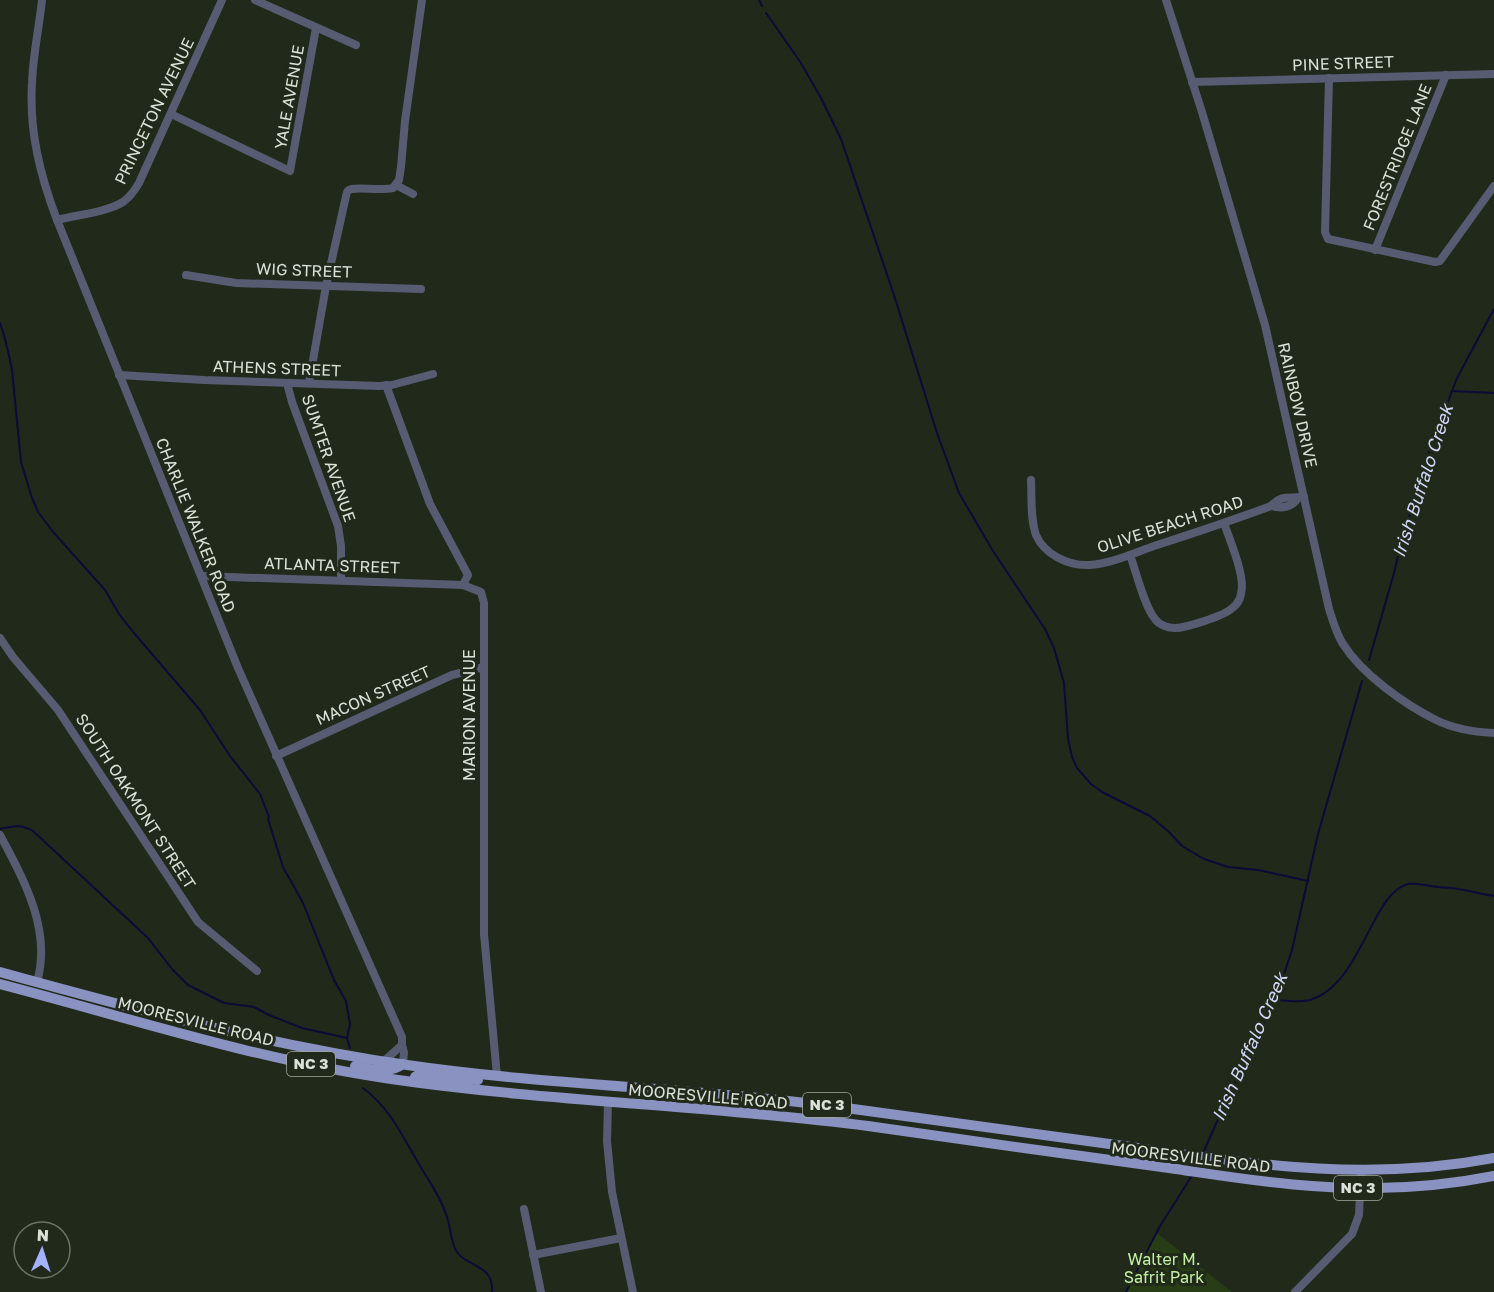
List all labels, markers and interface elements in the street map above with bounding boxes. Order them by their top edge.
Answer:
street label: PRINCETON AVENUE [110,35,198,187]
street label: YALE AVENUE [270,43,308,151]
street label: PINE STREET [1292,51,1394,75]
street label: FORESTRIDGE LANE [1358,81,1436,233]
street label: WIG STREET [256,258,352,282]
street label: RAINBOW DRIVE [1274,340,1322,470]
street label: ATHENS STREET [213,356,341,380]
street label: SUMTER AVENUE [298,392,360,524]
water label: Irish Buffalo Creek [1387,400,1458,560]
street label: CHARLIE WALKER ROAD [152,435,240,615]
street label: OLIVE BEACH ROAD [1094,491,1246,557]
street label: ATLANTA STREET [264,553,400,577]
street label: MARION AVENUE [459,649,479,781]
street label: MACON STREET [313,661,434,729]
street label: SOUTH OAKMONT STREET [72,709,200,893]
water label: Irish Buffalo Creek [1207,968,1292,1124]
street label: MOORESVILLE ROAD [116,992,276,1050]
road number: NC 3 [287,1052,335,1076]
street label: MOORESVILLE ROAD [627,1079,789,1113]
road number: NC 3 [803,1093,851,1117]
street label: MOORESVILLE ROAD [1110,1137,1272,1177]
road number: NC 3 [1334,1176,1382,1200]
north arrow [12,1220,72,1280]
text: N [36,1225,49,1245]
park label: Walter M. Safrit Park [1124,1249,1204,1287]

